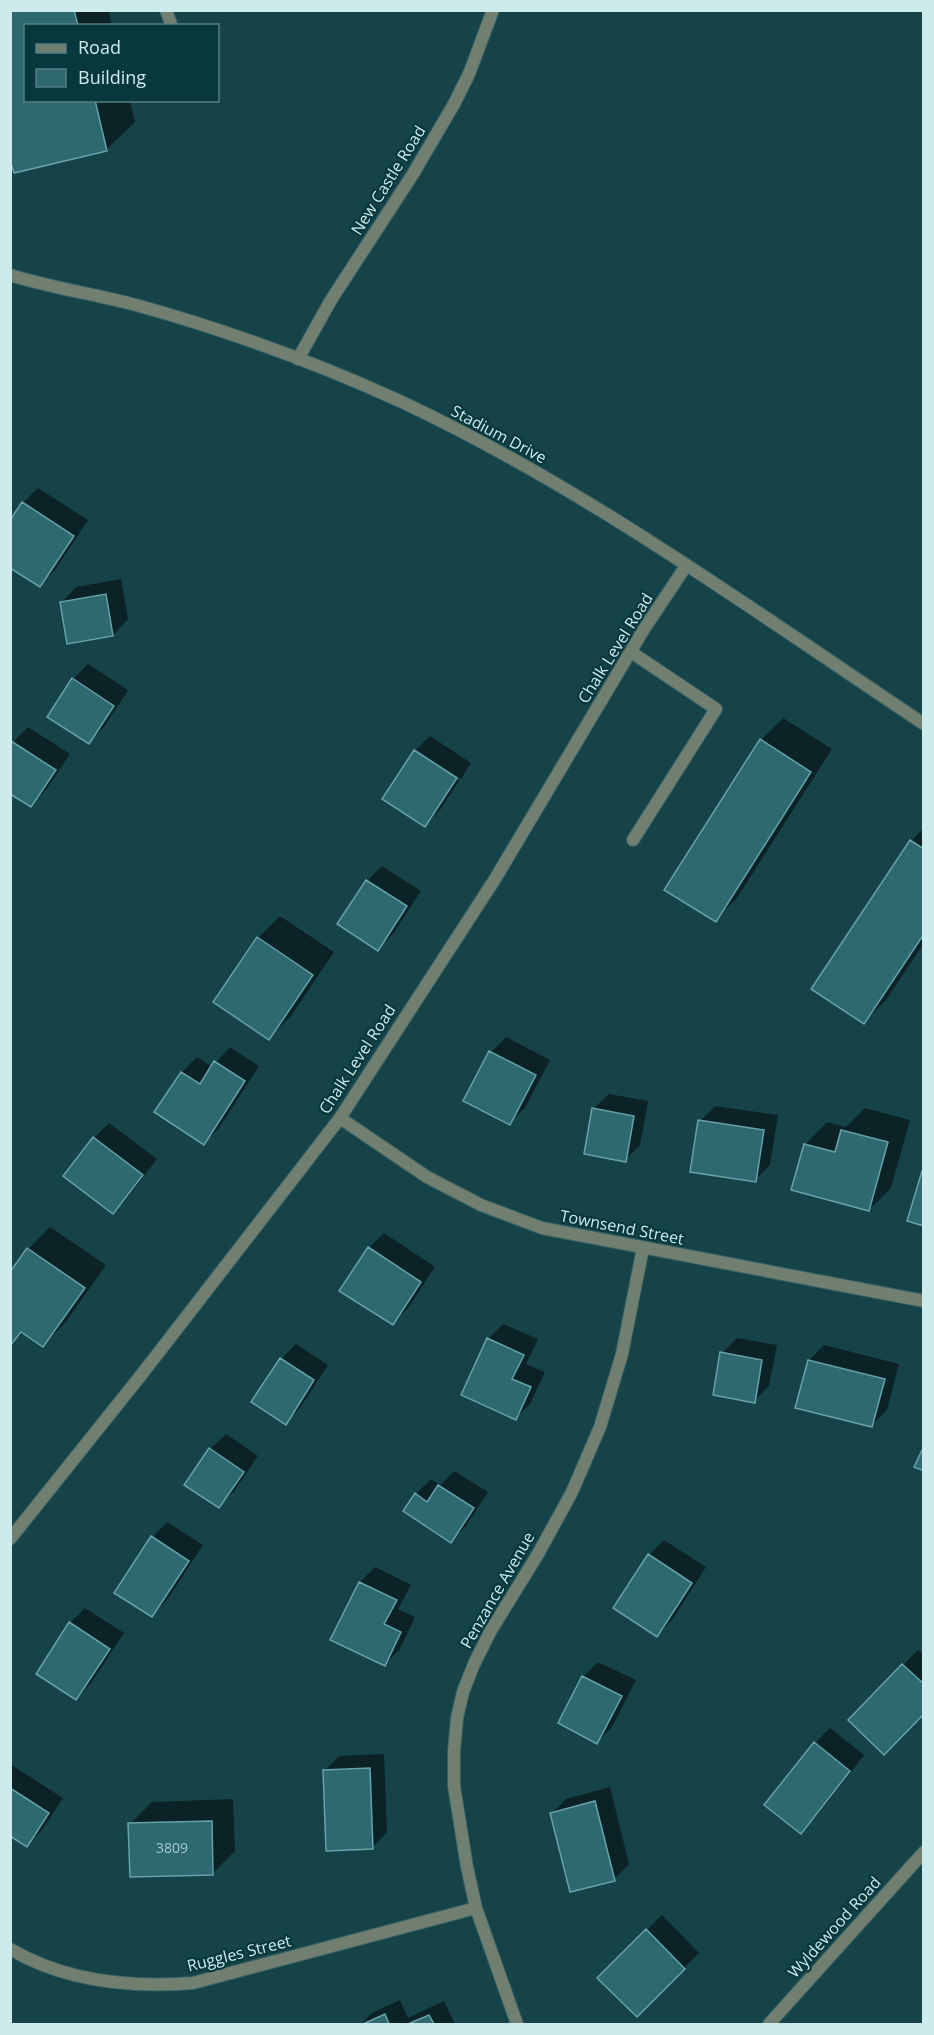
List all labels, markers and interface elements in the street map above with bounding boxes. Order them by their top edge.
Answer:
legend [24,24,219,102]
text: Road [78,35,121,59]
text: Building [78,65,146,89]
street label: New Castle Road [345,121,431,239]
street label: Stadium Drive [447,400,551,468]
street label: Chalk Level Road [572,589,658,707]
street label: Chalk Level Road [313,1000,401,1118]
street label: Townsend Street [558,1204,686,1250]
street label: Penzance Avenue [455,1528,539,1652]
house number: 3809 [156,1838,188,1857]
street label: Wyldewood Road [783,1872,885,1982]
street label: Ruggles Street [185,1929,294,1977]

